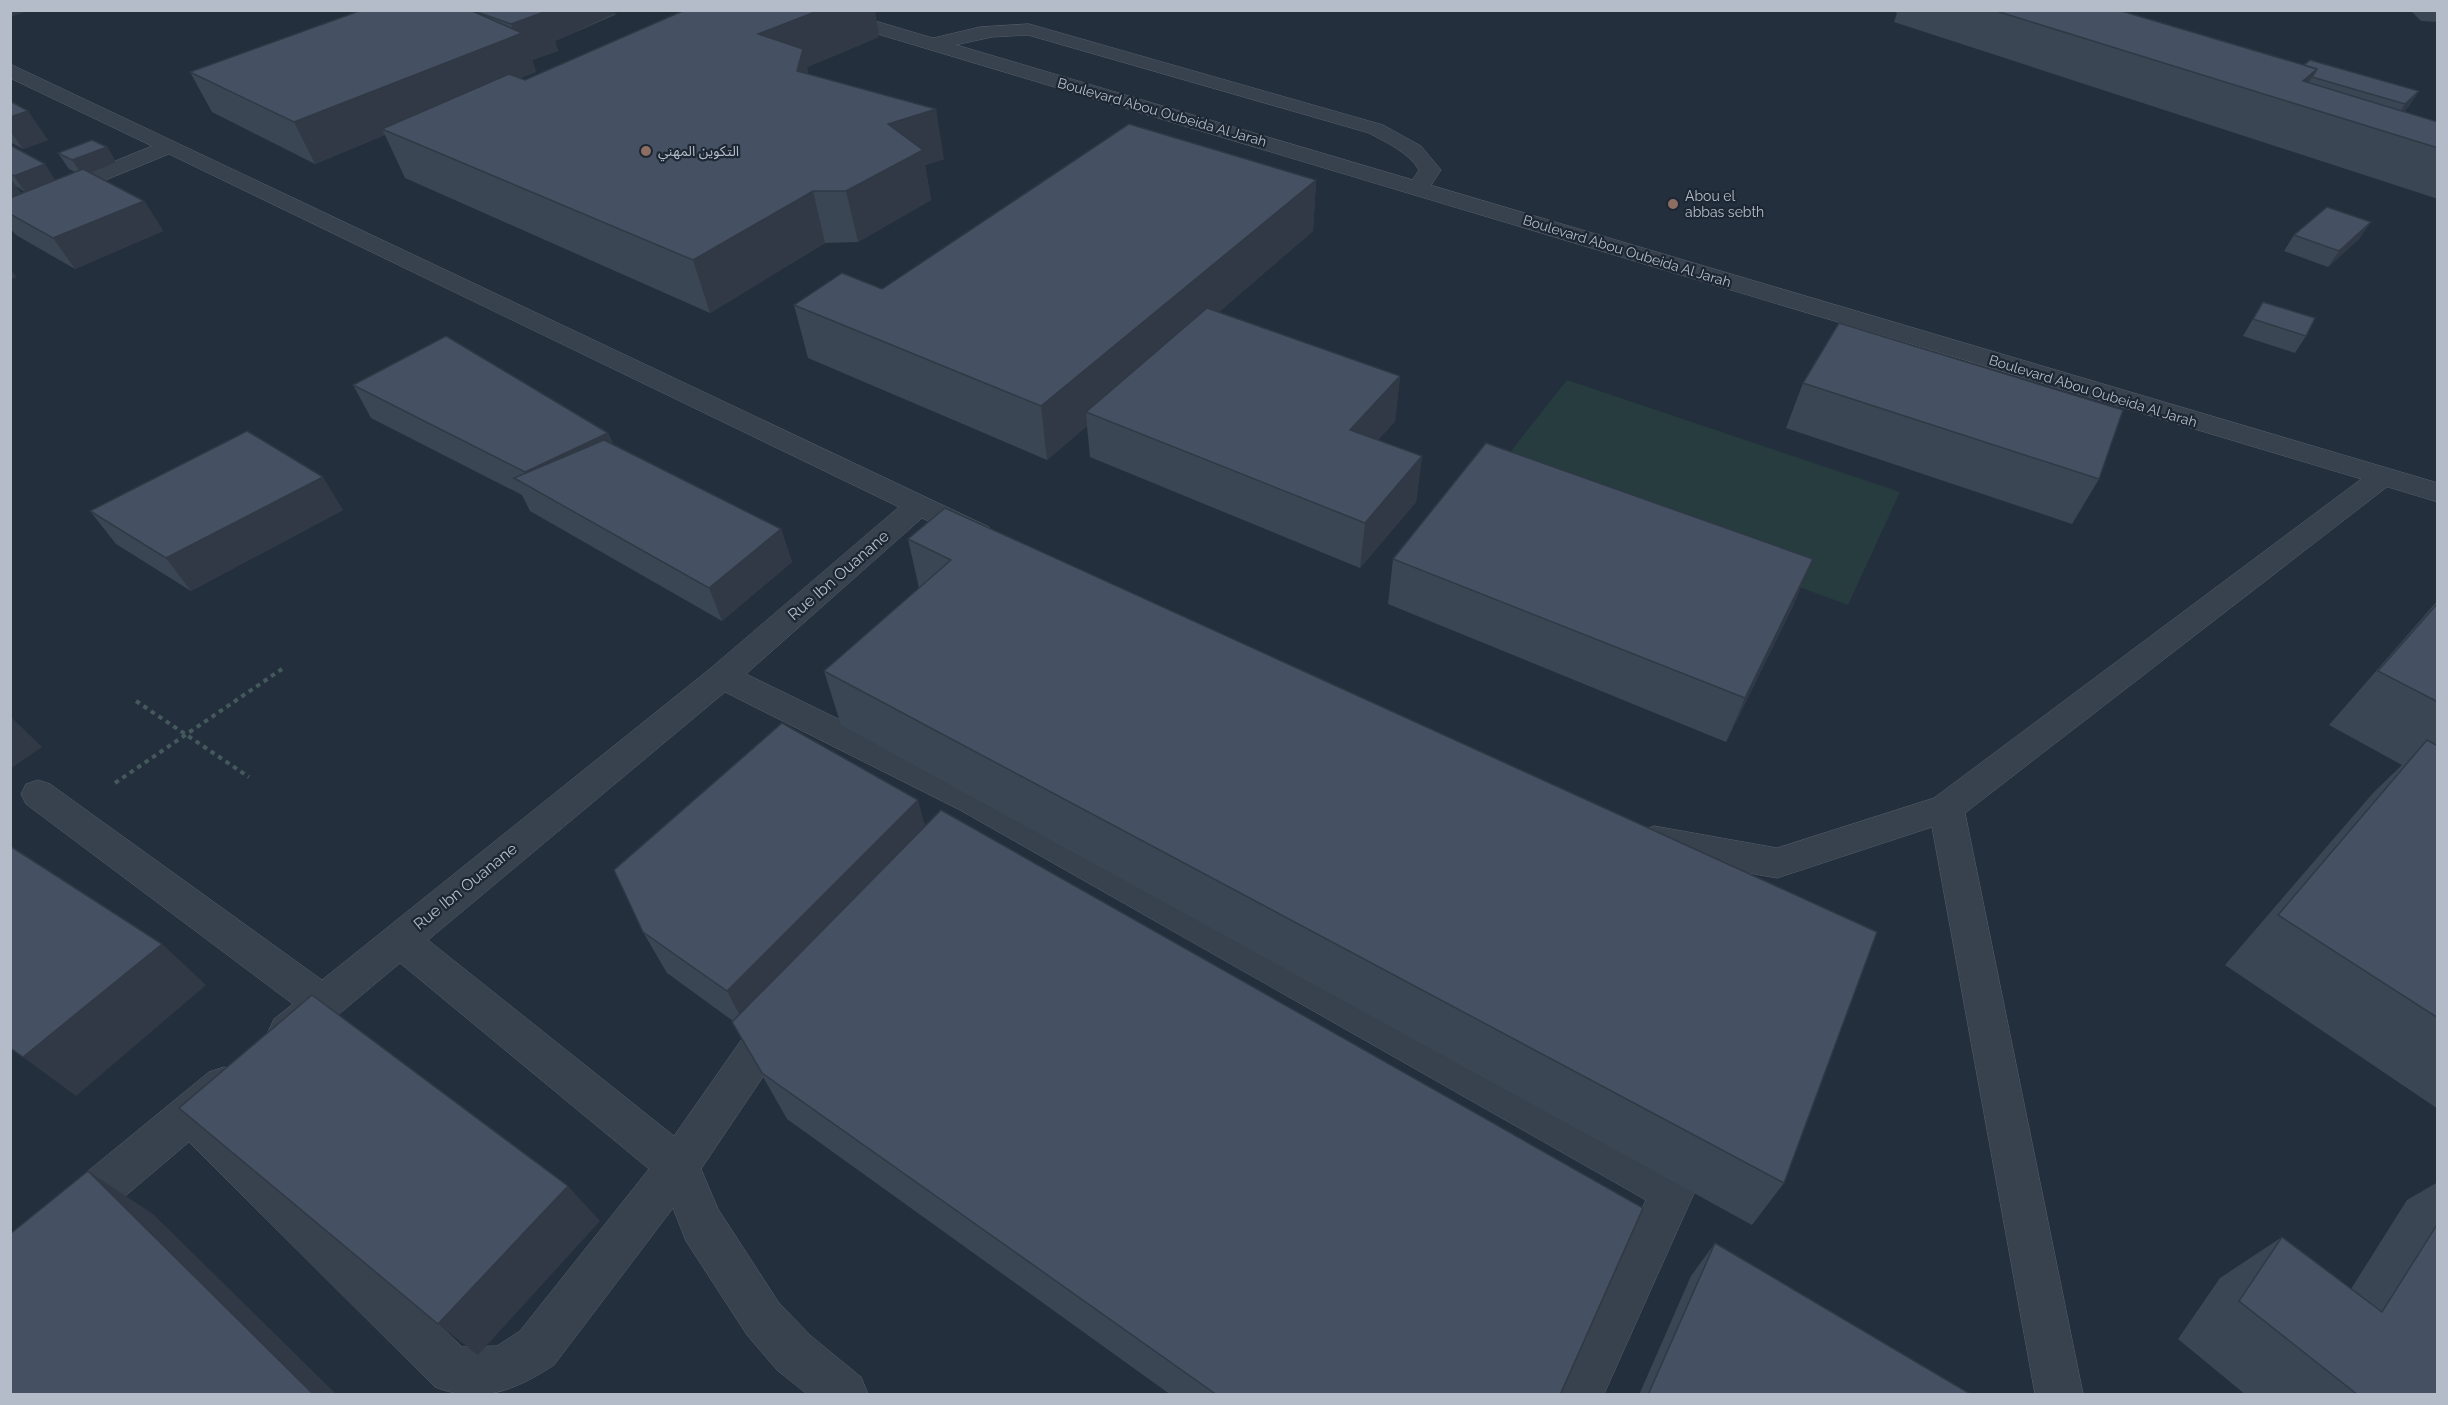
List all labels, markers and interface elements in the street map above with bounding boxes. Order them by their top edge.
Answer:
street label: Boulevard Abou Oubeida Al Jarah [1056,74,1268,150]
place label: التكوين المهني [658,143,739,162]
marker: التكوين المهني [639,144,653,158]
place label: Abou el abbas sebth [1685,188,1764,220]
marker: Abou el abbas sebth [1666,197,1680,211]
street label: Boulevard Abou Oubeida Al Jarah [1521,212,1733,290]
street label: Boulevard Abou Oubeida Al Jarah [1987,352,2199,430]
street label: Rue Ibn Ouanane [784,526,893,624]
street label: Rue Ibn Ouanane [410,839,521,934]

